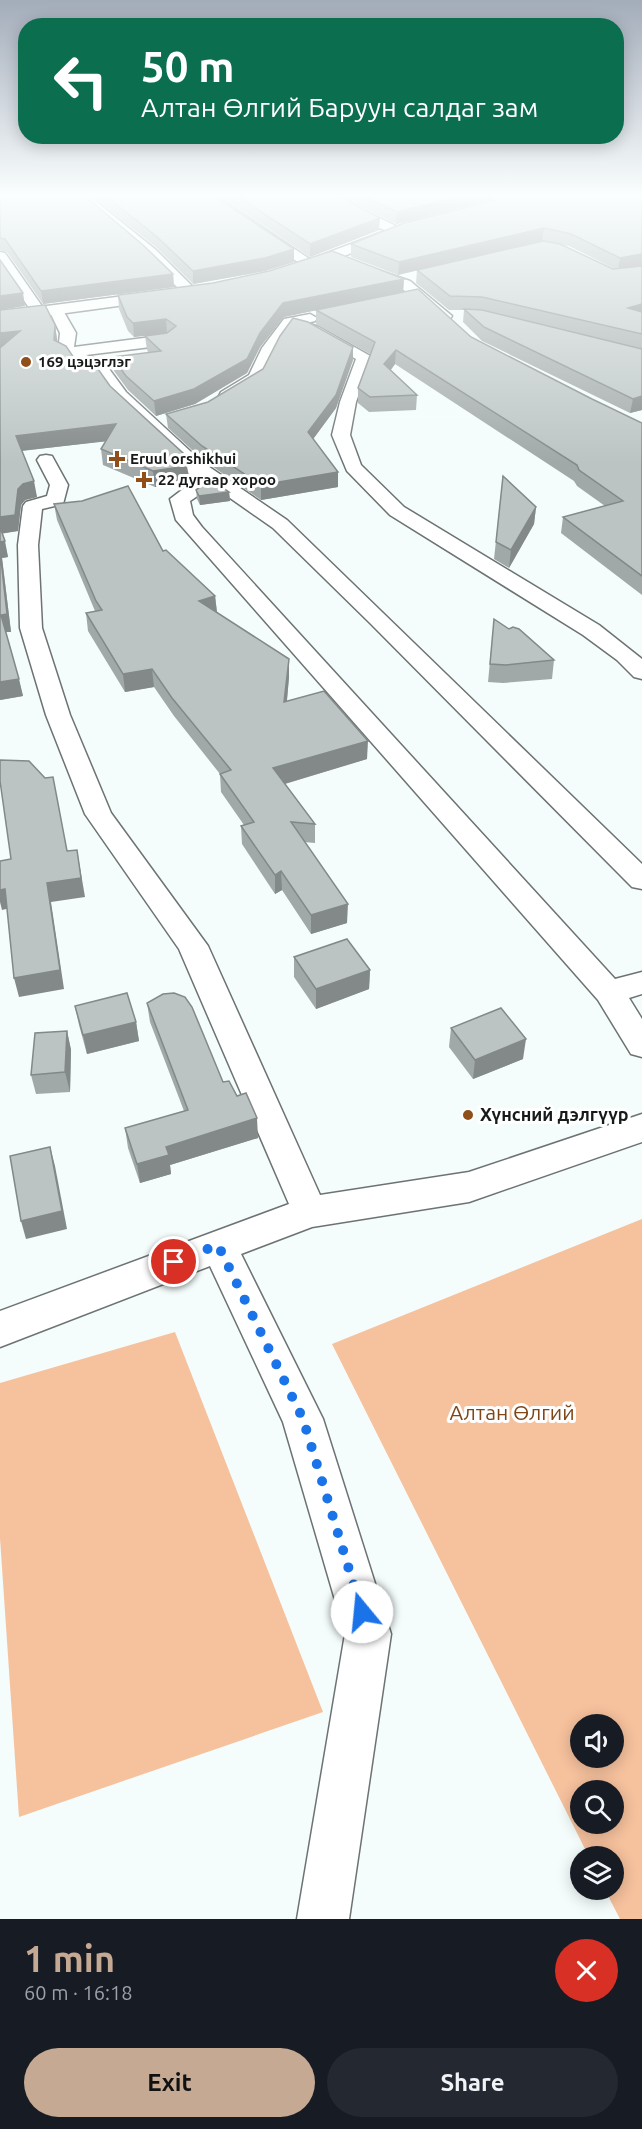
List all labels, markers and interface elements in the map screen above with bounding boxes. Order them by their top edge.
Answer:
icon: left [42,42,120,120]
text: 50 m [141,43,235,90]
text: Алтан Өлгий Баруун салдаг зам [141,92,538,122]
place label: 169 цэцэглэг [38,353,131,370]
marker: 169 цэцэглэг [19,355,33,369]
marker: Eruul orshikhui [108,450,126,468]
place label: Eruul orshikhui [130,450,236,467]
marker: 22 дугаар хороо [135,471,153,489]
place label: 22 дугаар хороо [158,471,276,488]
place label: Хүнсний дэлгүүр [480,1104,629,1124]
marker: Хүнсний дэлгүүр [461,1108,475,1122]
pin [148,1236,199,1287]
icon: arrive [157,1245,190,1278]
park label: Алтан Өлгий [449,1400,575,1424]
position arrow [330,1580,394,1644]
map controls [570,1714,624,1900]
button: sound [570,1714,624,1768]
button: search [570,1780,624,1834]
button: layers [570,1846,624,1900]
text: 1 min [24,1938,115,1979]
button: close [555,1939,618,2002]
text: 60 m · 16:18 [24,1981,133,2004]
button: Exit [24,2048,315,2117]
button: Share [327,2048,618,2117]

